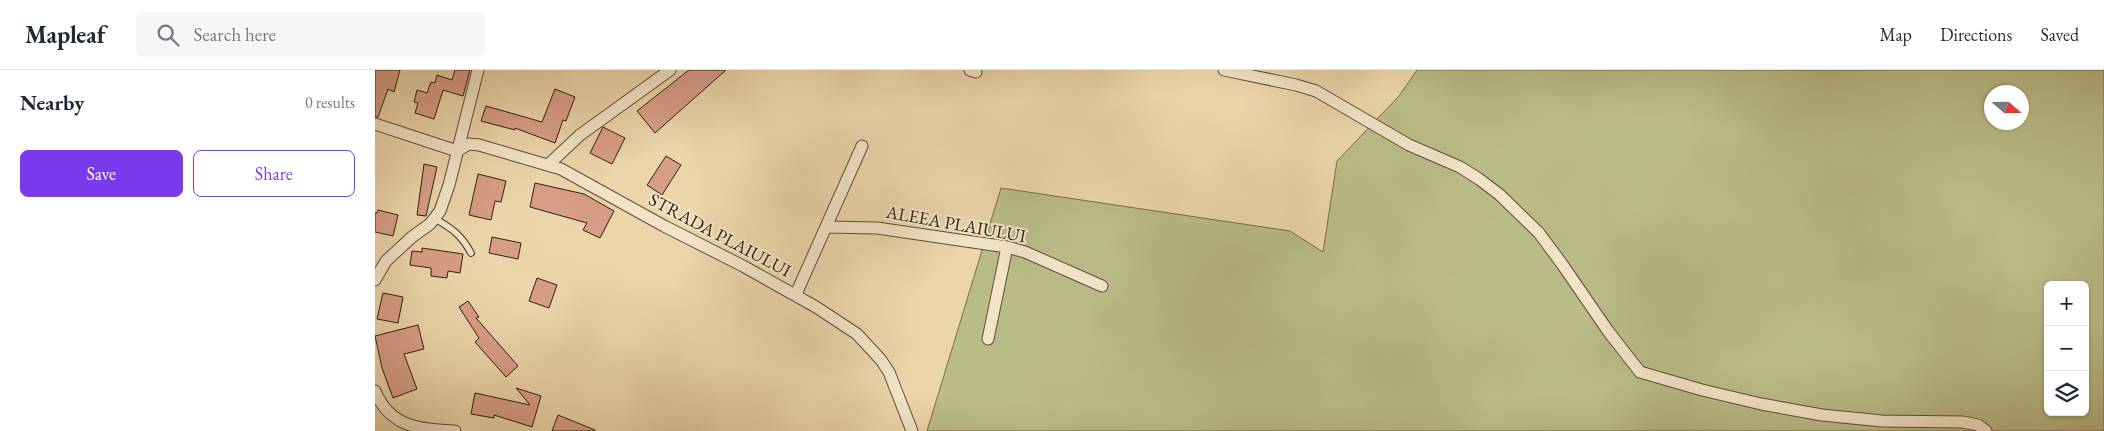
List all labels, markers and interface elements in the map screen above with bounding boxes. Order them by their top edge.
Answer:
search box [136,12,486,57]
text: Mapleaf [25,19,106,50]
icon: search [154,21,182,49]
text: Search here [194,22,276,47]
text: Map [1880,23,1912,46]
text: Directions [1940,23,2012,46]
text: Saved [2040,23,2079,46]
north arrow [1984,85,2029,130]
text: Nearby [20,89,84,116]
text: 0 results [305,92,355,113]
button: Save [20,150,183,197]
button: Share [193,150,355,197]
street label: STRADA PLAIULUI [645,187,795,282]
street label: ALEEA PLAIULUI [883,200,1028,247]
map controls [2044,281,2089,416]
button: + [2044,281,2089,326]
button: − [2044,326,2089,371]
button: layers [2044,371,2089,416]

